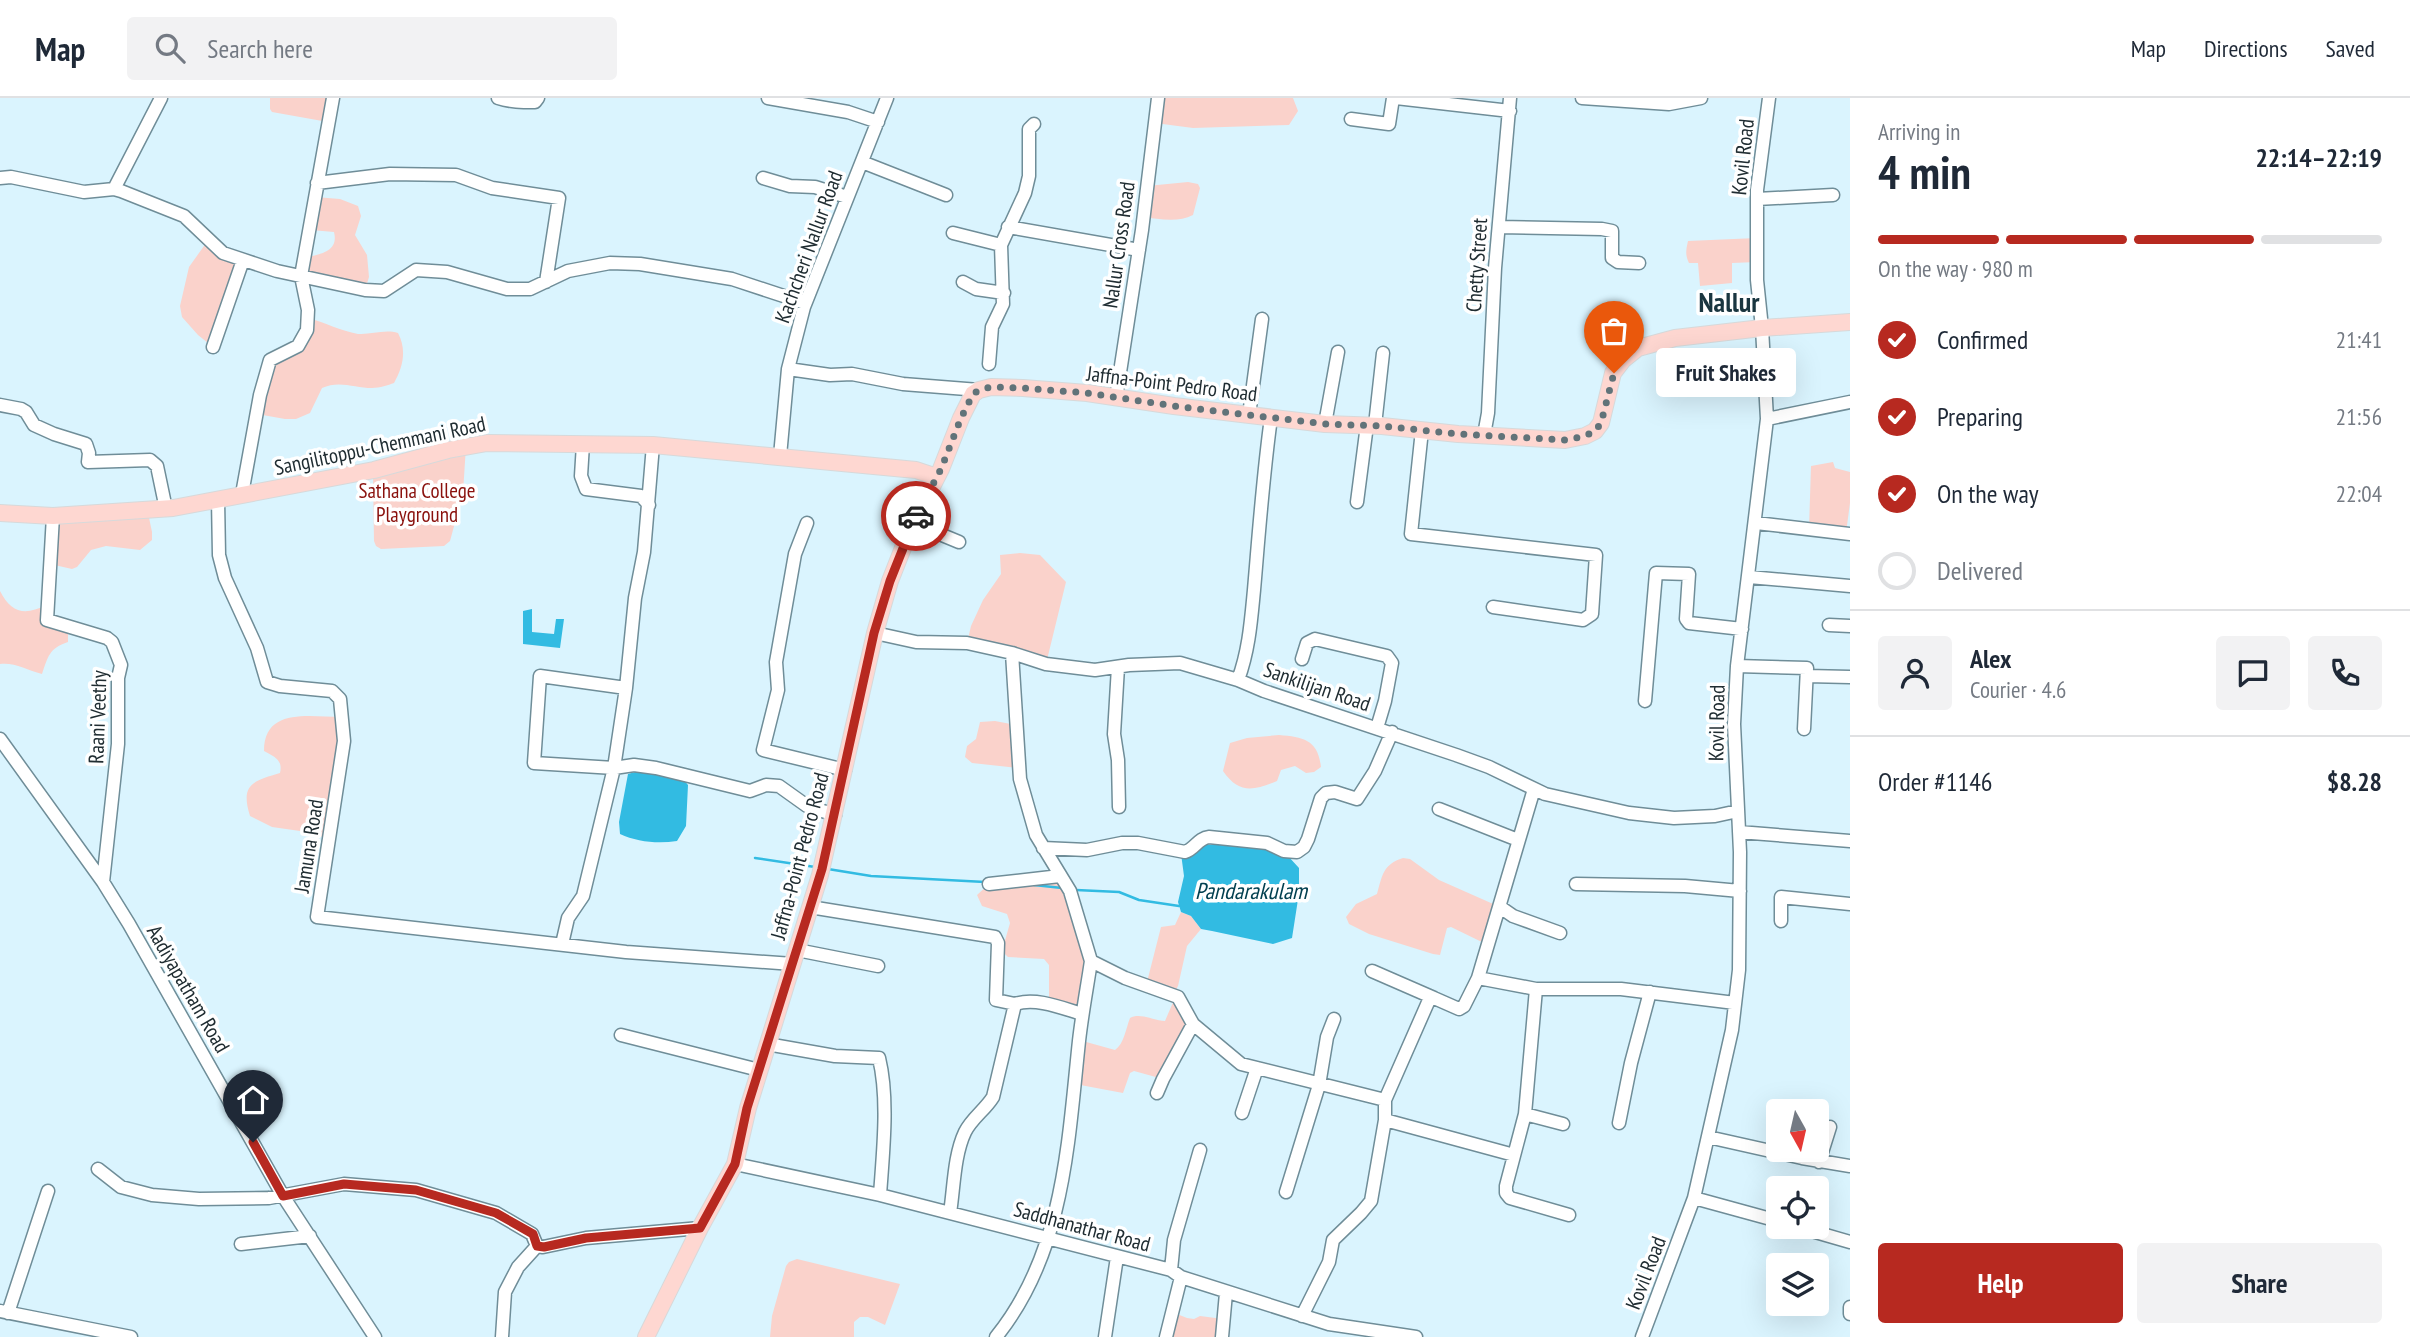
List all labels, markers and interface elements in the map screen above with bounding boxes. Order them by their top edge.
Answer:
search box [127,17,617,80]
text: Map [35,27,85,70]
icon: search [151,29,189,67]
text: Search here [207,32,313,65]
text: Map [2131,33,2166,64]
text: Directions [2204,33,2288,64]
text: Saved [2326,33,2375,64]
text: Arriving in [1878,117,1960,146]
street label: Kovil Road [1725,118,1760,196]
text: 22:14–22:19 [2255,141,2382,174]
text: 4 min [1878,142,1971,202]
street label: Kachcheri Nallur Road [769,167,849,327]
street label: Nallur Cross Road [1096,180,1141,310]
street label: Chetty Street [1460,217,1493,313]
text: On the way · 980 m [1878,254,2033,283]
district label: Nallur [1699,283,1760,320]
pin [1584,301,1644,373]
icon: bag [1595,312,1633,350]
icon: check [1878,321,1916,359]
text: Confirmed [1937,323,2028,356]
text: 21:41 [2336,325,2382,354]
callout: Fruit Shakes [1656,348,1796,398]
text: Fruit Shakes [1676,358,1776,387]
street label: Jaffna-Point Pedro Road [1084,360,1259,407]
icon: check [1878,398,1916,436]
text: Preparing [1937,400,2023,433]
text: 21:56 [2336,402,2382,431]
street label: Sangilitoppu-Chemmani Road [272,410,488,481]
icon: check [1878,475,1916,513]
park label: Sathana College Playground [358,477,476,528]
text: On the way [1937,477,2039,510]
text: 22:04 [2336,479,2382,508]
courier [881,481,951,551]
icon: car [897,497,935,535]
text: Delivered [1937,554,2023,587]
button: person [1878,636,1952,710]
button: chat [2216,636,2290,710]
button: phone [2308,636,2382,710]
text: Alex [1970,642,2011,675]
street label: Sankilijan Road [1260,656,1374,717]
street label: Raani Veethy [82,670,113,764]
text: Courier · 4.6 [1970,675,2066,704]
street label: Kovil Road [1702,685,1731,761]
text: Order #1146 [1878,765,1993,798]
text: $8.28 [2327,765,2382,798]
street label: Jaffna-Point Pedro Road [764,769,835,943]
street label: Jamuna Road [288,797,329,896]
water label: Pandarakulam [1195,876,1309,905]
street label: Aadiyapatham Road [141,920,236,1058]
pin [223,1070,283,1142]
icon: home [234,1081,272,1119]
north arrow [1766,1099,1829,1162]
map controls [1766,1099,1829,1316]
button: locate [1766,1176,1829,1239]
street label: Saddhanathar Road [1011,1195,1153,1258]
street label: Kovil Road [1619,1232,1672,1313]
button: Help [1878,1243,2123,1323]
button: Share [2137,1243,2382,1323]
button: layers [1766,1253,1829,1316]

